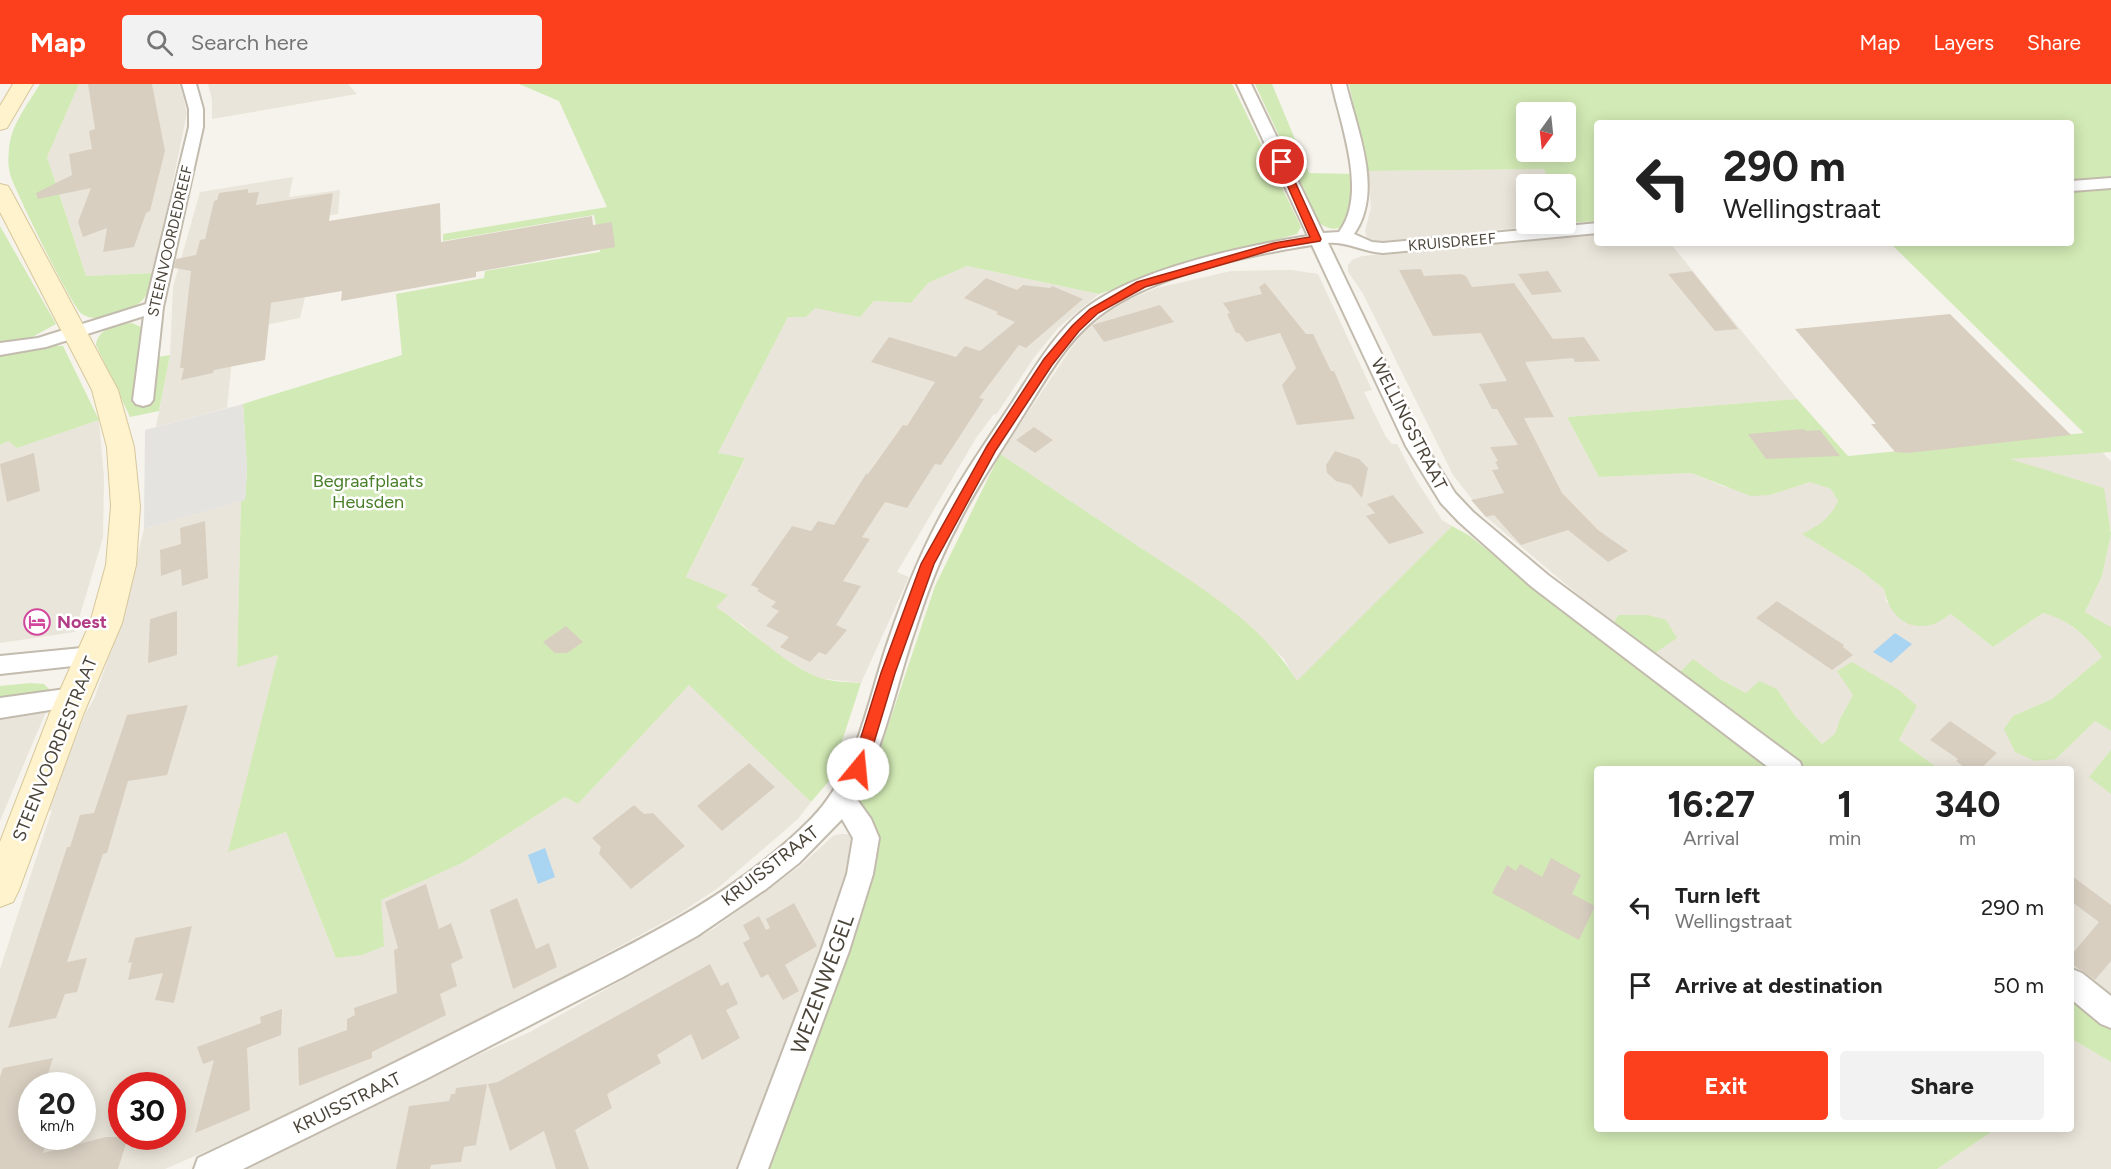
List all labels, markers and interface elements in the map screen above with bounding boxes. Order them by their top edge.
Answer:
search box [122,15,542,69]
text: Map [30,25,86,59]
icon: search [143,26,176,59]
text: Search here [191,29,308,56]
text: Map [1860,30,1900,55]
text: Layers [1933,30,1994,55]
text: Share [2027,30,2081,55]
north arrow [1516,102,1576,162]
map controls [1516,102,1576,234]
pin [1256,136,1307,187]
text: 290 m [1723,141,1846,192]
icon: left [1624,144,1702,222]
icon: arrive [1265,145,1298,178]
street label: STEENVOORDEDREEF [144,164,196,318]
button: search [1516,174,1576,234]
text: Wellingstraat [1723,192,1881,225]
street label: KRUISDREEF [1407,229,1497,255]
street label: WELLINGSTRAAT [1366,354,1452,494]
park label: Begraafplaats Heusden [313,470,423,513]
hotel icon: Noest [22,607,52,637]
place label: Noest [57,611,107,633]
street label: STEENVOORDESTRAAT [8,653,102,845]
position arrow [826,737,890,801]
text: 16:27 [1667,783,1755,826]
text: 1 [1837,783,1852,826]
text: 340 [1935,783,2001,826]
street label: KRUISSTRAAT [717,821,823,911]
text: Arrival [1683,826,1739,850]
text: min [1828,826,1861,850]
text: m [1959,826,1976,850]
text: Turn left [1675,882,1761,909]
icon: left [1624,891,1657,924]
text: 290 m [1981,894,2044,921]
text: Wellingstraat [1675,909,1792,933]
street label: WEZENWEGEL [785,911,859,1057]
icon: arrive [1624,969,1657,1002]
text: Arrive at destination [1675,972,1883,999]
text: 50 m [1993,972,2044,999]
button: Exit [1624,1051,1828,1120]
button: Share [1840,1051,2044,1120]
street label: KRUISSTRAAT [289,1067,405,1139]
speed limit sign: 30 [108,1072,186,1150]
text: 20 [39,1085,75,1122]
text: km/h [40,1117,74,1135]

